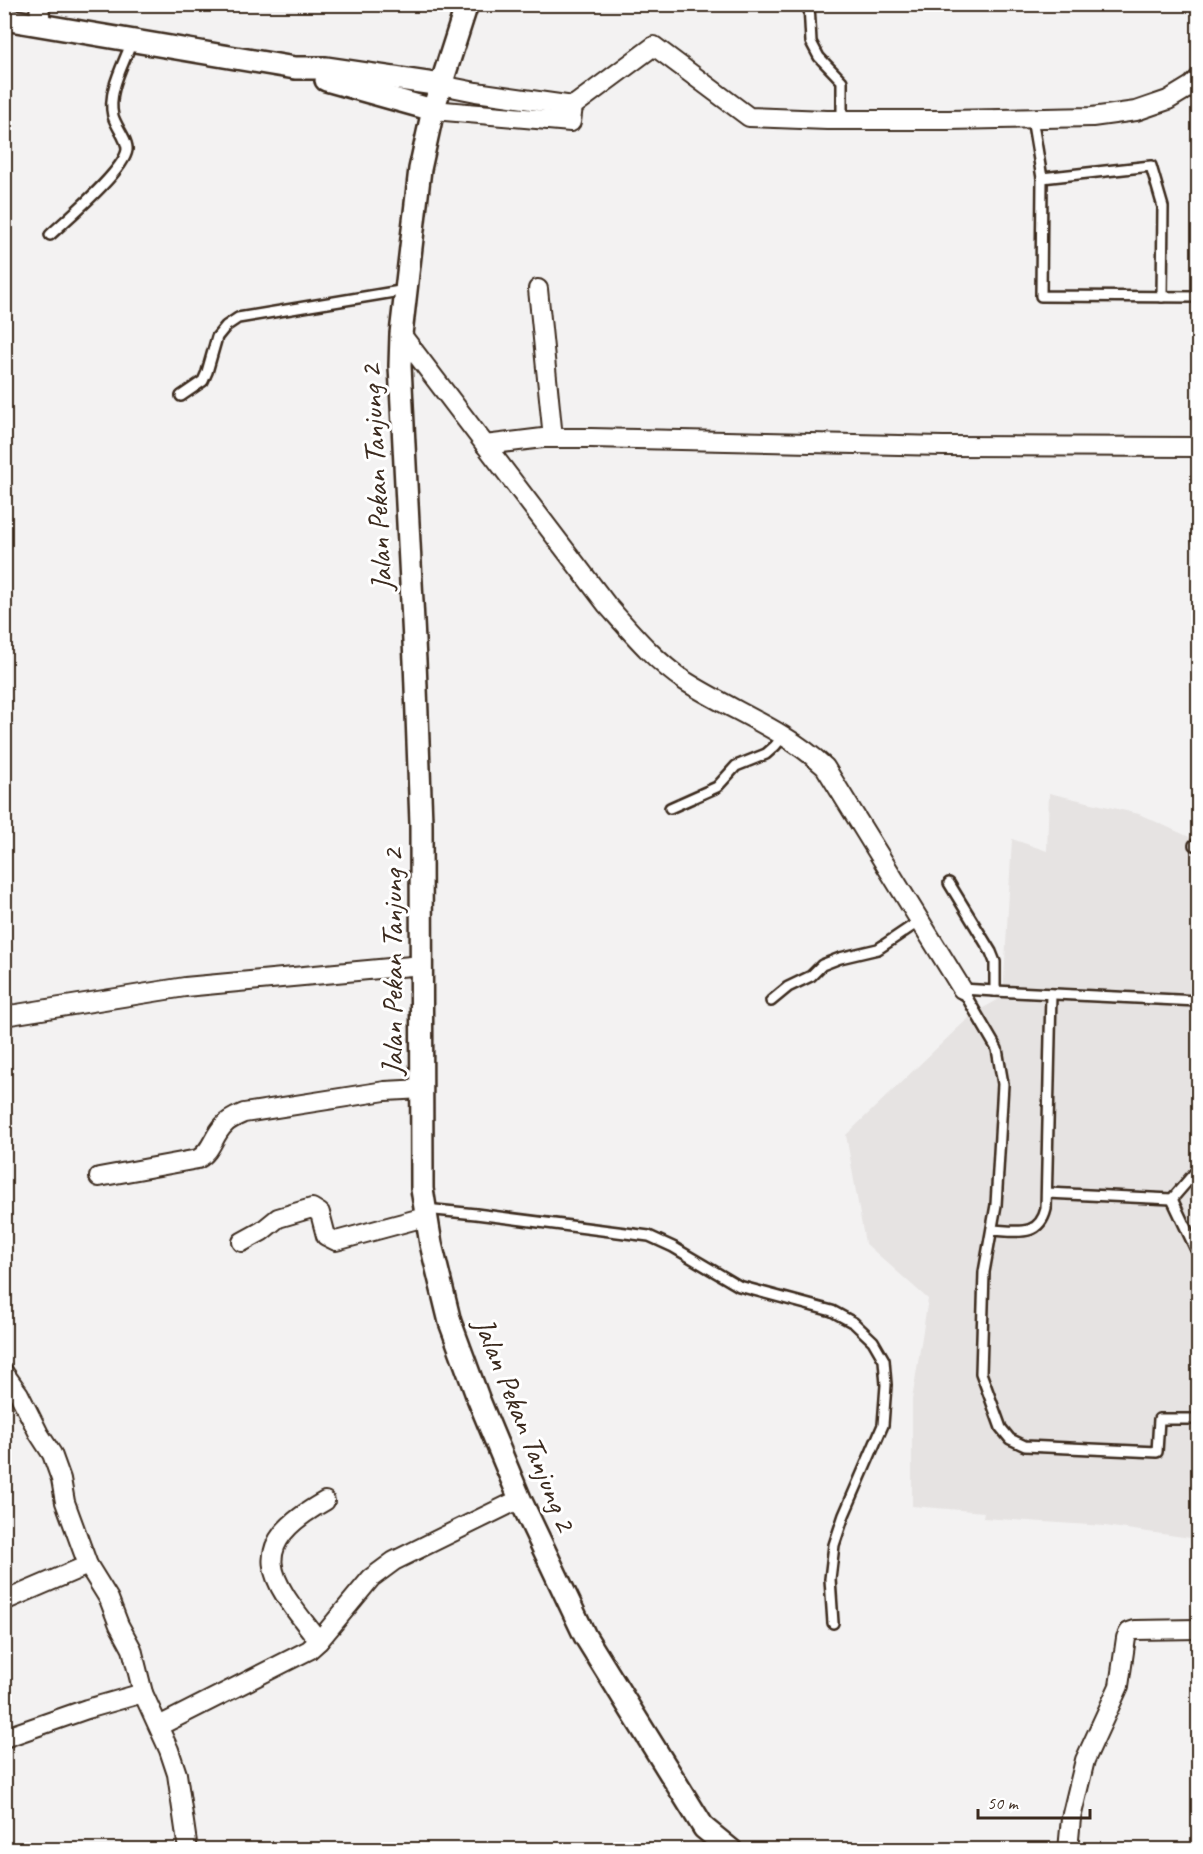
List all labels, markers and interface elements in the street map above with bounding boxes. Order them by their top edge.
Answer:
street label: Jalan Pekan Tanjung 2 [351,361,401,594]
street label: Jalan Pekan Tanjung 2 [373,846,411,1077]
street label: Jalan Pekan Tanjung 2 [464,1310,586,1538]
scale bar [978,1782,1090,1820]
text: 50 m [987,1792,1020,1814]

